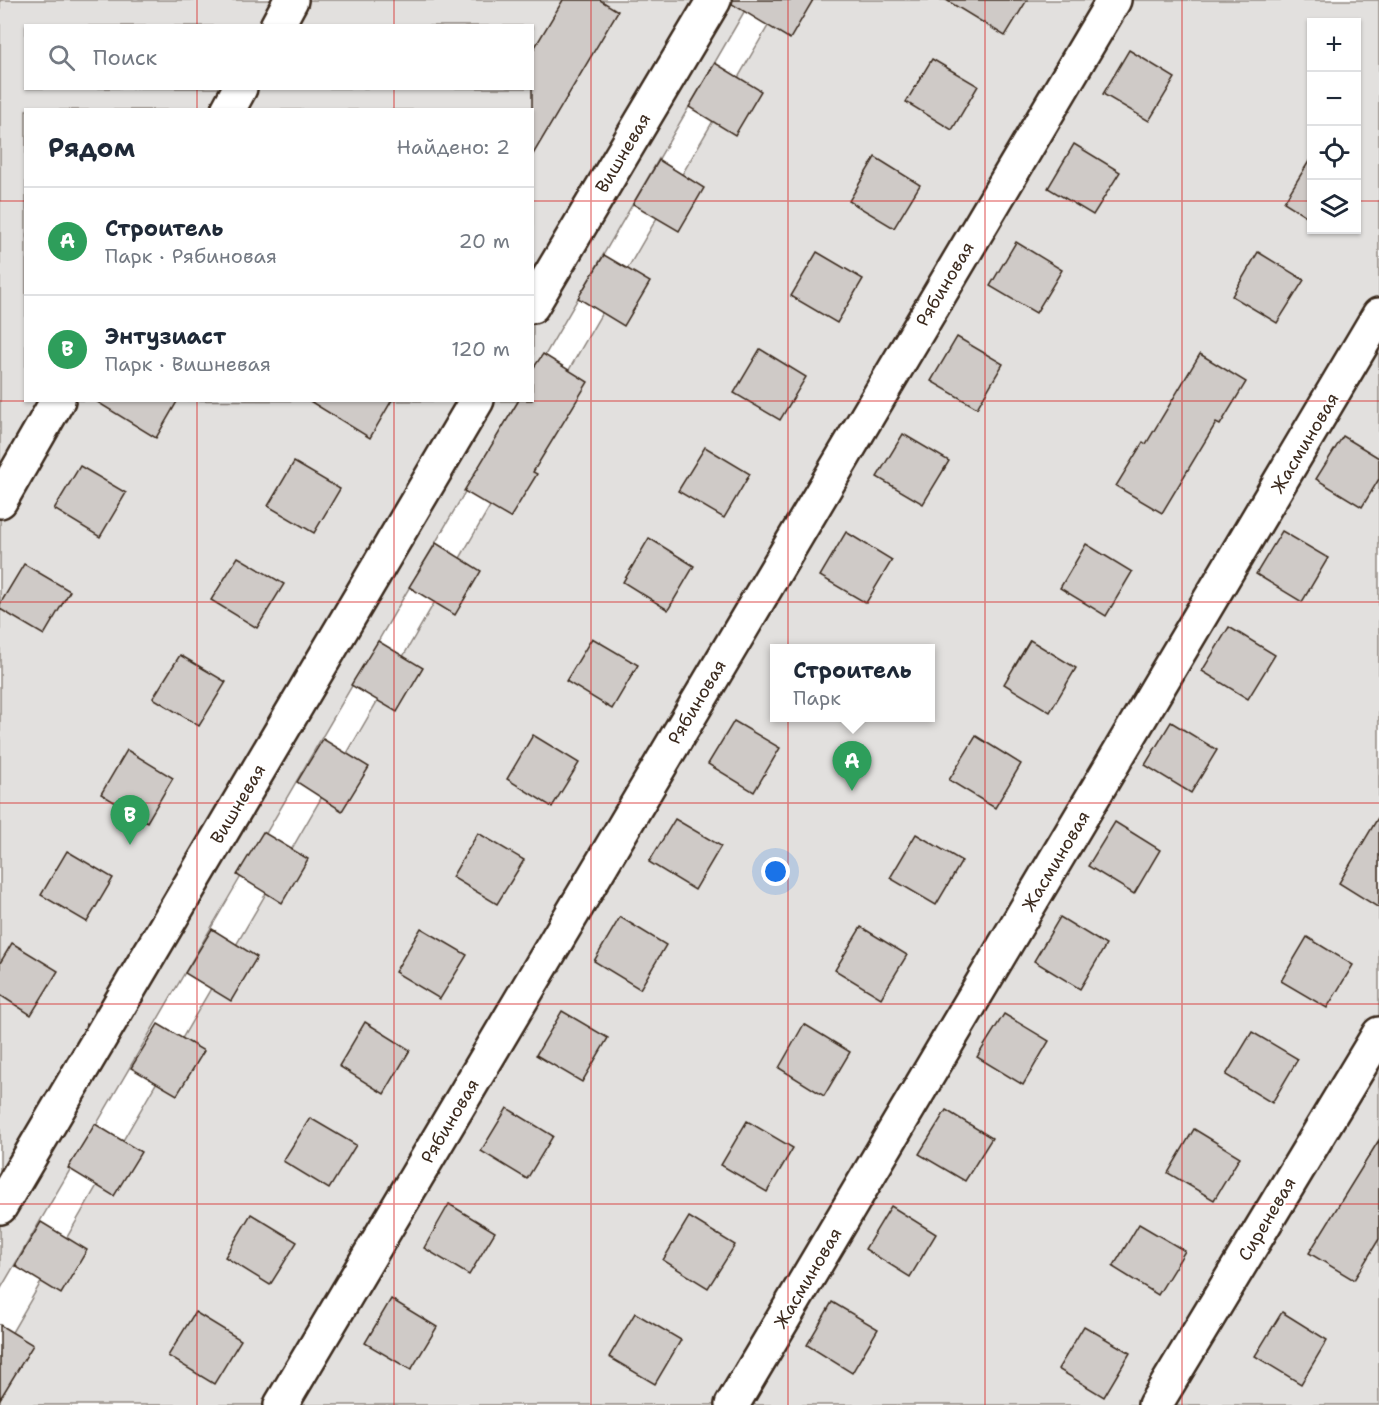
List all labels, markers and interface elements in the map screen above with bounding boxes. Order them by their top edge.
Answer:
map controls [1307,18,1361,234]
button: + [1307,18,1361,72]
search box [24,24,534,90]
icon: search [45,41,78,74]
text: Поиск [93,43,157,72]
button: − [1307,72,1361,126]
street label: Вишневая [590,109,656,197]
button: locate [1307,126,1361,180]
text: Рядом [48,130,135,165]
text: Найдено: 2 [397,134,510,160]
button: layers [1307,180,1361,234]
text: Строитель [105,214,223,243]
text: A [60,228,75,254]
text: 20 m [459,228,510,254]
street label: Рябиновая [910,237,980,331]
text: Парк · Рябиновая [105,243,277,269]
text: Энтузиаст [105,322,226,351]
text: B [61,336,74,362]
text: 120 m [451,336,510,362]
text: Парк · Вишневая [105,351,271,377]
street label: Жасминовая [1266,388,1344,498]
popup [770,644,935,722]
street label: Рябиновая [662,655,732,749]
text: Строитель [793,656,912,685]
text: Парк [793,685,841,711]
pin: A [832,742,872,791]
street label: Вишневая [205,760,271,848]
pin: B [110,796,150,845]
street label: Жасминовая [1017,806,1095,916]
your location [761,857,790,886]
street label: Рябиновая [415,1074,485,1168]
street label: Сиреневая [1233,1173,1301,1265]
street label: Жасминовая [769,1223,847,1333]

